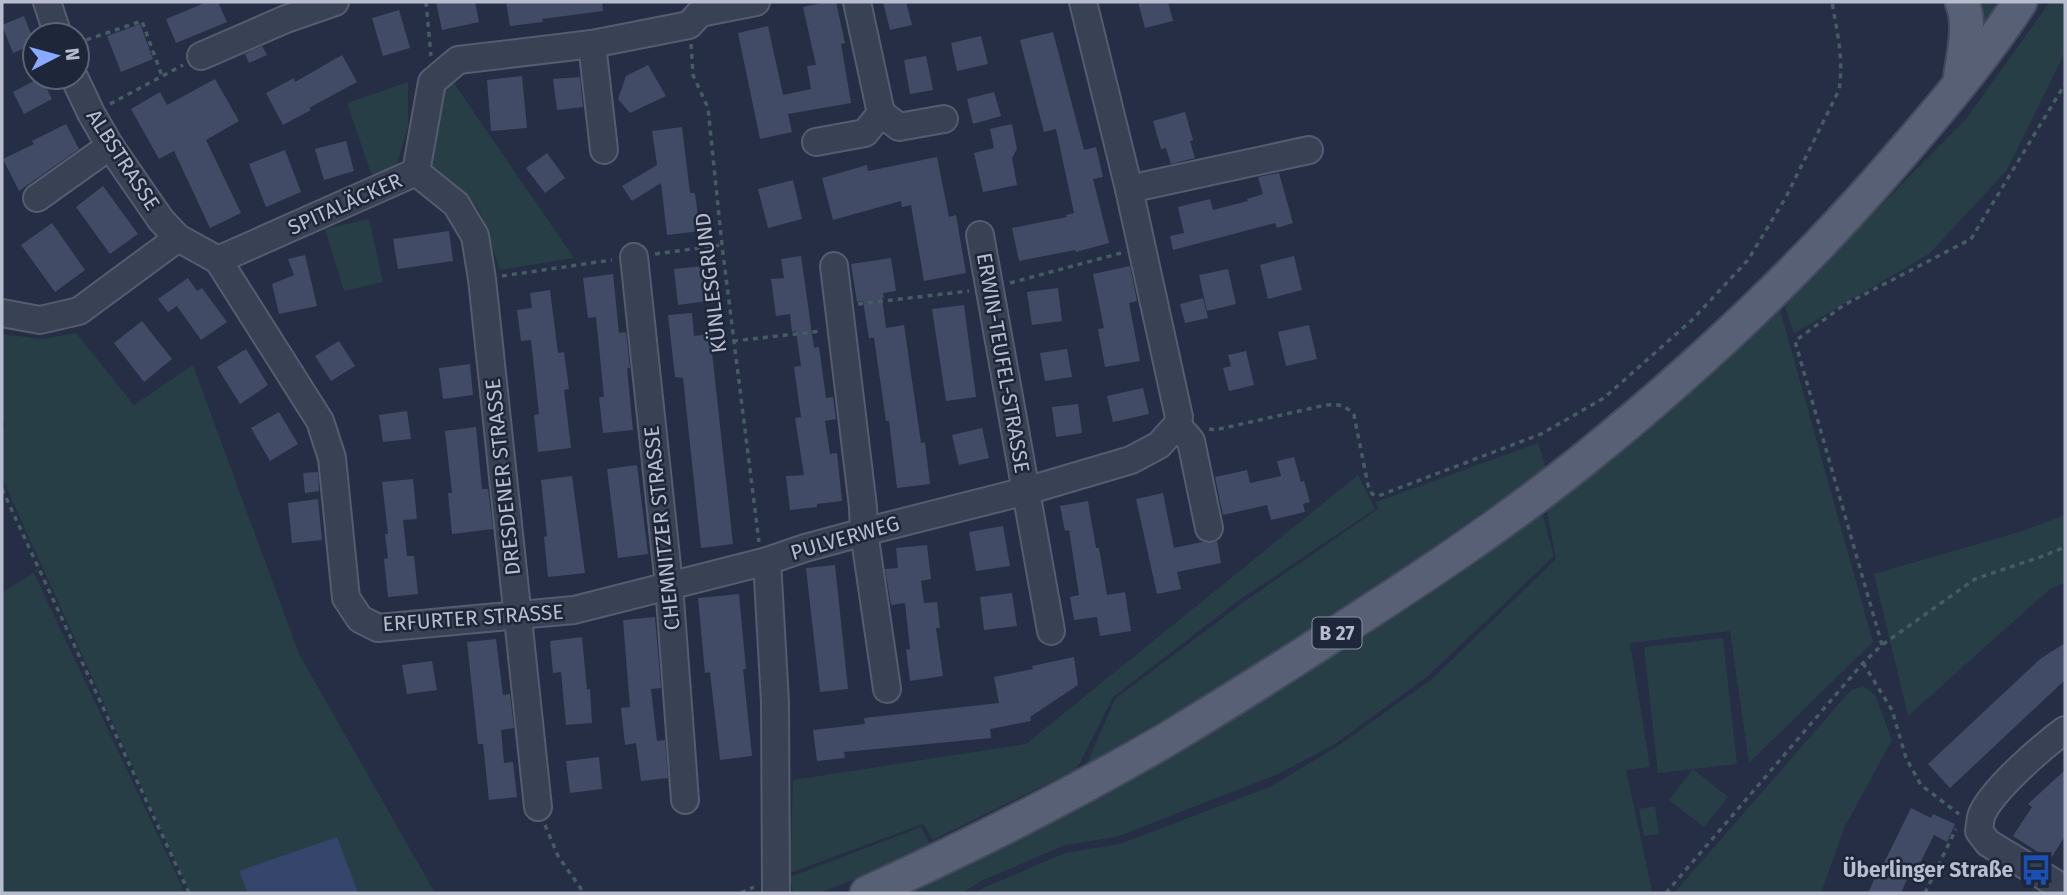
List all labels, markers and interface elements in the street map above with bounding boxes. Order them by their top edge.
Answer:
north arrow [21,21,91,91]
text: N [60,47,85,62]
street label: ALBSTRASSE [81,105,165,215]
street label: SPITALÄCKER [284,167,406,241]
street label: KÜNLESGRUND [690,211,732,355]
street label: ERWIN-TEUFEL-STRASSE [971,251,1035,475]
street label: DRESDENER STRASSE [480,377,526,577]
street label: CHEMNITZER STRASSE [638,424,686,632]
street label: PULVERWEG [788,510,902,566]
street label: ERFURTER STRASSE [382,599,564,637]
road number: B 27 [1312,618,1362,648]
bus stop icon: Überlinger Straße [2019,853,2053,887]
place label: Überlinger Straße [1843,856,2013,883]

